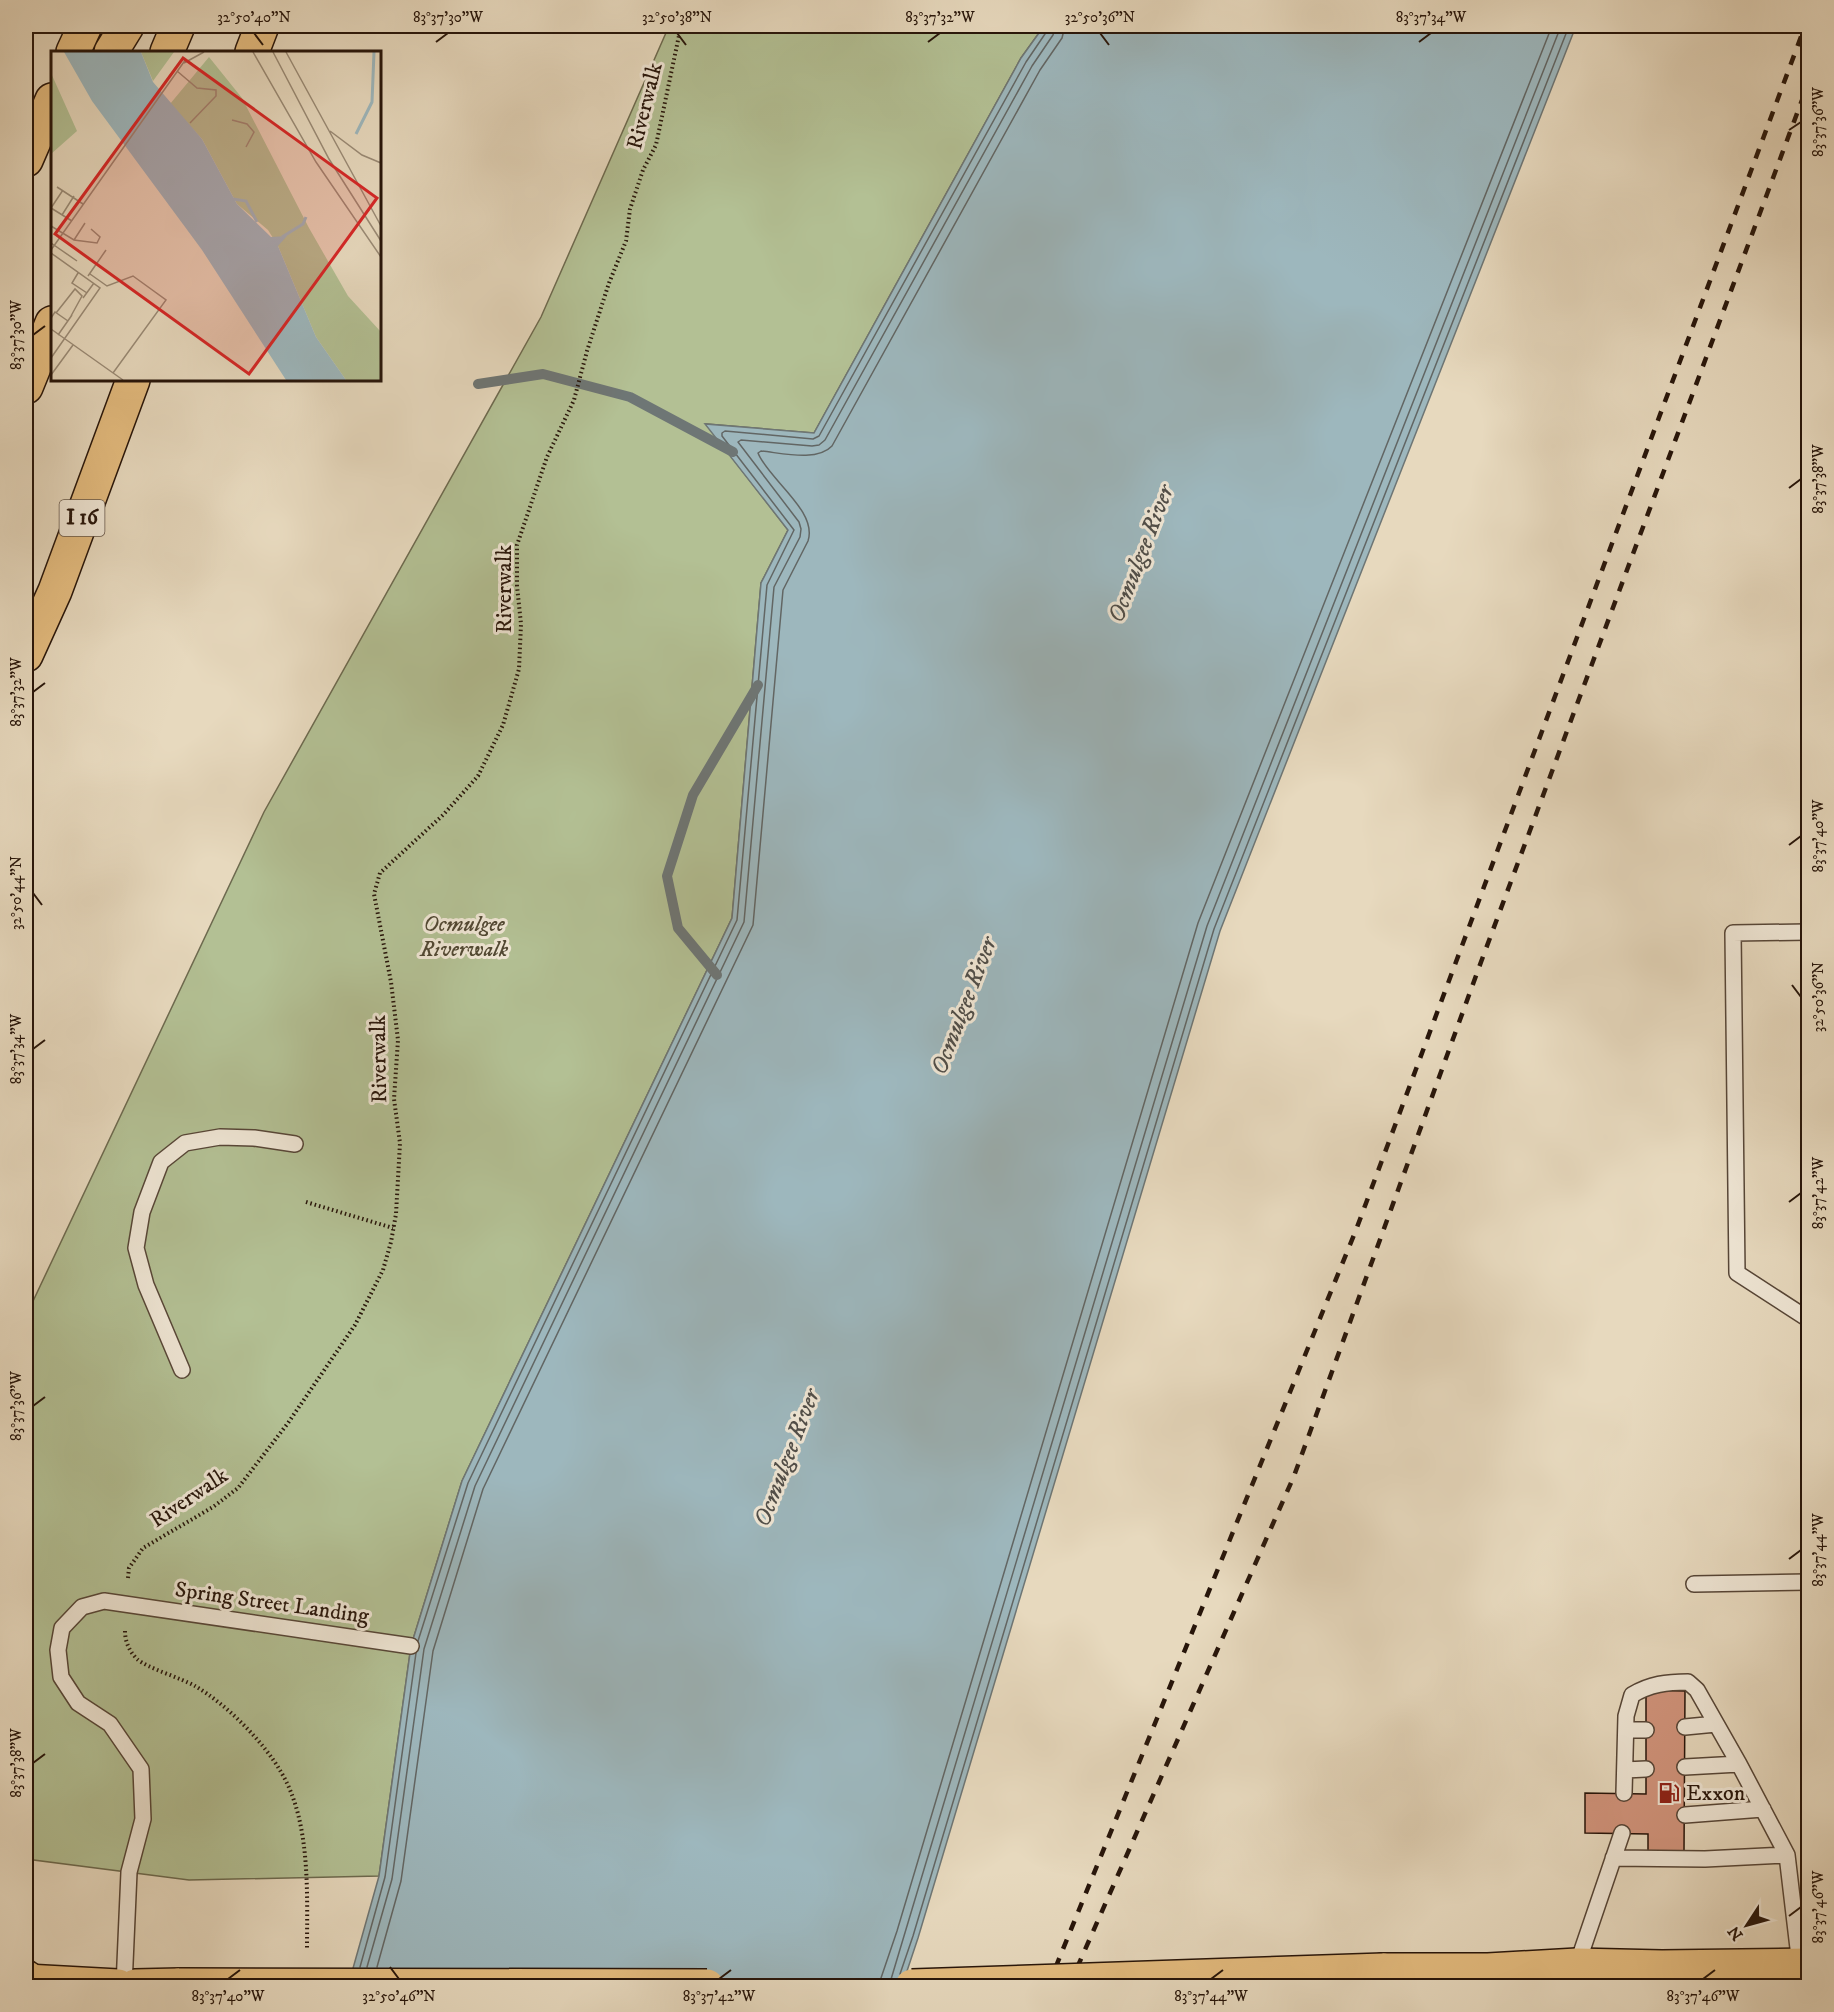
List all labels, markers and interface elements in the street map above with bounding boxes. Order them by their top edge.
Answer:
text: 32°50'40"N [217,8,291,27]
text: 83°37'30"W [413,8,483,27]
text: 32°50'38"N [642,8,712,27]
text: 83°37'32"W [905,8,975,27]
text: 32°50'36"N [1065,8,1135,27]
text: 83°37'34"W [1396,8,1467,27]
inset map [51,51,381,381]
street label: Riverwalk [621,60,669,152]
text: 83°37'36"W [1809,87,1828,157]
text: 83°37'30"W [7,300,26,370]
text: 83°37'38"W [1809,444,1828,514]
water label: Ocmulgee River [1101,479,1182,627]
road number: I 16 [60,500,104,536]
street label: Riverwalk [491,545,518,633]
text: 83°37'32"W [7,657,26,727]
text: 83°37'40"W [1809,799,1828,873]
text: 32°50'44"N [7,856,26,930]
park label: Ocmulgee Riverwalk [419,911,509,963]
water label: Ocmulgee River [924,931,1005,1079]
text: 32°50'36"N [1809,962,1828,1032]
text: 83°37'34"W [7,1013,26,1084]
street label: Riverwalk [365,1015,393,1103]
text: 83°37'42"W [1809,1157,1828,1229]
text: 83°37'36"W [7,1371,26,1441]
water label: Ocmulgee River [747,1383,828,1531]
street label: Riverwalk [145,1462,233,1534]
text: 83°37'44"W [1809,1513,1828,1587]
street label: Spring Street Landing [173,1576,371,1630]
text: 83°37'38"W [7,1728,26,1798]
place label: Exxon [1686,1780,1746,1807]
fuel station icon: Exxon [1657,1781,1681,1805]
text: 83°37'46"W [1809,1870,1828,1943]
north arrow [1717,1895,1777,1955]
text: N [1724,1922,1748,1944]
text: 83°37'40"W [191,1987,265,2006]
text: 32°50'46"N [362,1987,436,2006]
text: 83°37'42"W [683,1987,755,2006]
text: 83°37'44"W [1174,1987,1248,2006]
text: 83°37'46"W [1667,1987,1740,2006]

